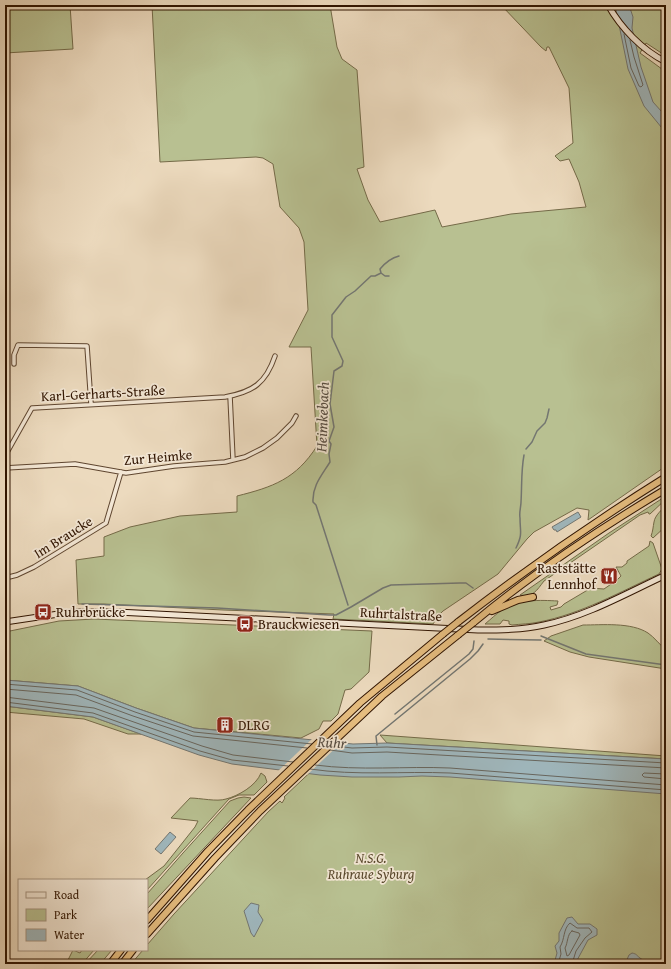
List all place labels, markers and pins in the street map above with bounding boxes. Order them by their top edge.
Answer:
place label: Raststätte Lennhof [537,558,597,594]
restaurant icon: Raststätte Lennhof [599,566,619,586]
bus stop icon: Ruhrbrücke [33,602,53,622]
place label: Ruhrbrücke [56,602,126,622]
bus stop icon: Brauckwiesen [235,614,255,634]
place label: Brauckwiesen [258,614,339,634]
building icon: DLRG [215,715,235,735]
place label: DLRG [238,715,270,735]

